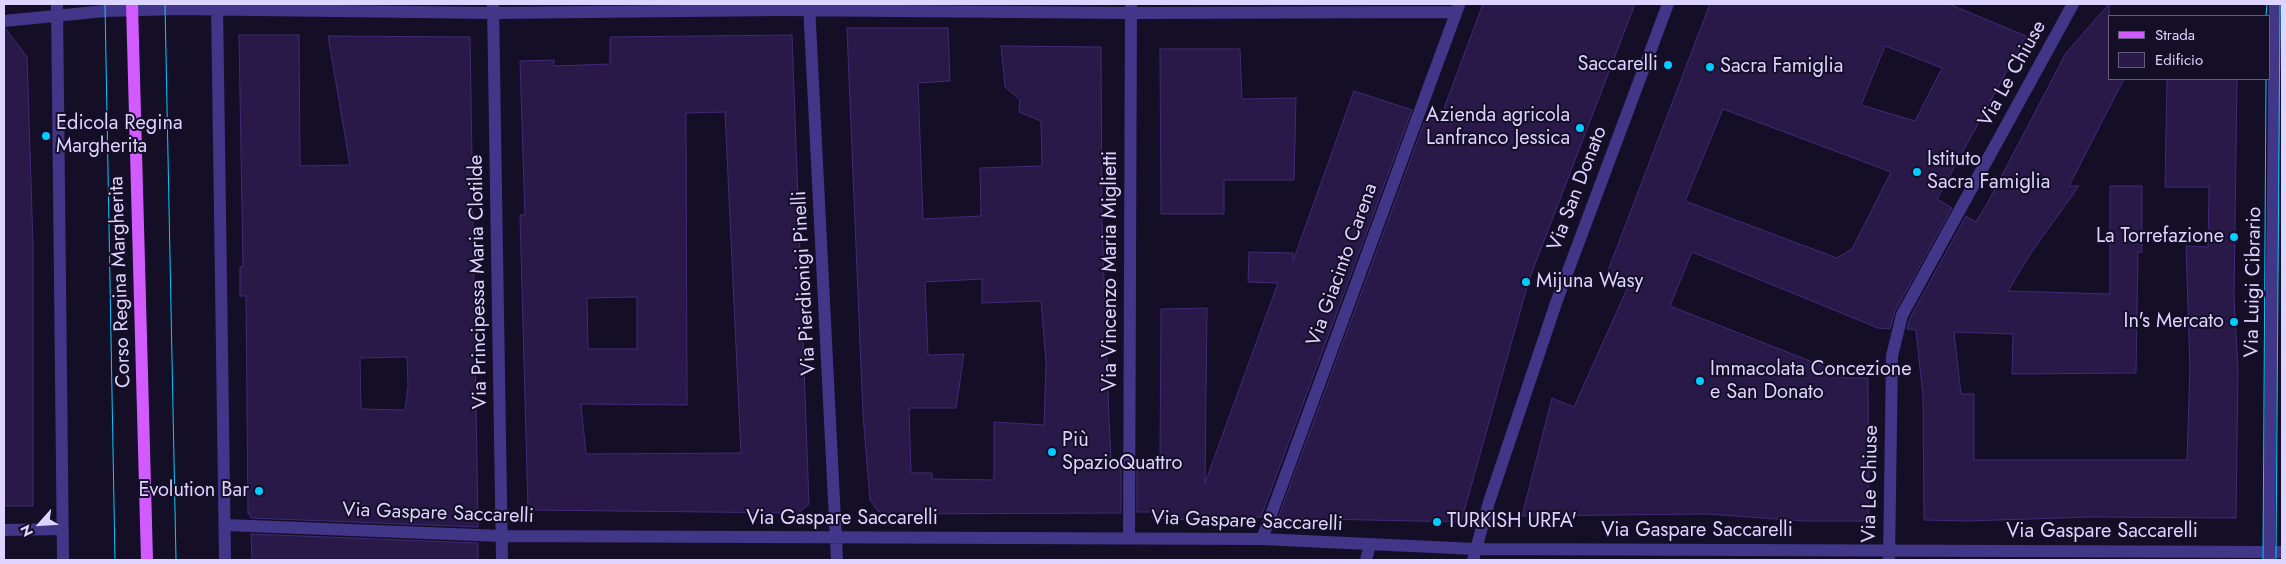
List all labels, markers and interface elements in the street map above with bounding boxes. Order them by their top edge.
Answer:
legend [2108,15,2271,80]
street label: Via Le Chiuse [1974,17,2052,131]
text: Strada [2155,24,2195,46]
text: Edificio [2155,49,2203,71]
place label: Saccarelli [1577,53,1658,77]
place label: Sacra Famiglia [1720,55,1843,79]
marker: Saccarelli [1662,59,1674,71]
marker: Sacra Famiglia [1704,61,1716,73]
place label: Azienda agricola Lanfranco Jessica [1426,104,1570,151]
place label: Edicola Regina Margherita [56,112,183,159]
marker: Azienda agricola Lanfranco Jessica [1574,122,1586,134]
street label: Via San Donato [1543,123,1613,255]
marker: Edicola Regina Margherita [40,130,52,142]
place label: Istituto Sacra Famiglia [1927,148,2050,195]
street label: Via Vincenzo Maria Miglietti [1099,151,1123,391]
street label: Via Principessa Maria Clotilde [465,155,493,409]
marker: Istituto Sacra Famiglia [1911,166,1923,178]
street label: Corso Regina Margherita [105,176,137,388]
street label: Via Giacinto Carena [1302,180,1384,350]
street label: Via Pierdionigi Pinelli [788,190,822,376]
street label: Via Luigi Cibrario [2241,206,2267,358]
place label: La Torrefazione [2096,225,2224,249]
marker: La Torrefazione [2228,231,2240,243]
place label: Mijuna Wasy [1536,270,1643,294]
marker: Mijuna Wasy [1520,276,1532,288]
place label: In's Mercato [2123,310,2224,334]
marker: In's Mercato [2228,316,2240,328]
place label: Immacolata Concezione e San Donato [1710,358,1912,405]
marker: Immacolata Concezione e San Donato [1694,375,1706,387]
street label: Via Le Chiuse [1858,425,1884,543]
place label: Più SpazioQuattro [1062,429,1182,476]
marker: Più SpazioQuattro [1046,446,1058,458]
place label: Evolution Bar [138,479,249,503]
marker: Evolution Bar [253,485,265,497]
north arrow [15,499,65,549]
street label: Via Gaspare Saccarelli [342,499,534,529]
street label: Via Gaspare Saccarelli [746,507,938,531]
street label: Via Gaspare Saccarelli [1151,507,1343,537]
place label: TURKISH URFA' [1447,510,1577,534]
marker: TURKISH URFA' [1431,516,1443,528]
street label: Via Gaspare Saccarelli [1601,519,1793,543]
street label: Via Gaspare Saccarelli [2006,520,2198,544]
text: N [15,521,38,540]

